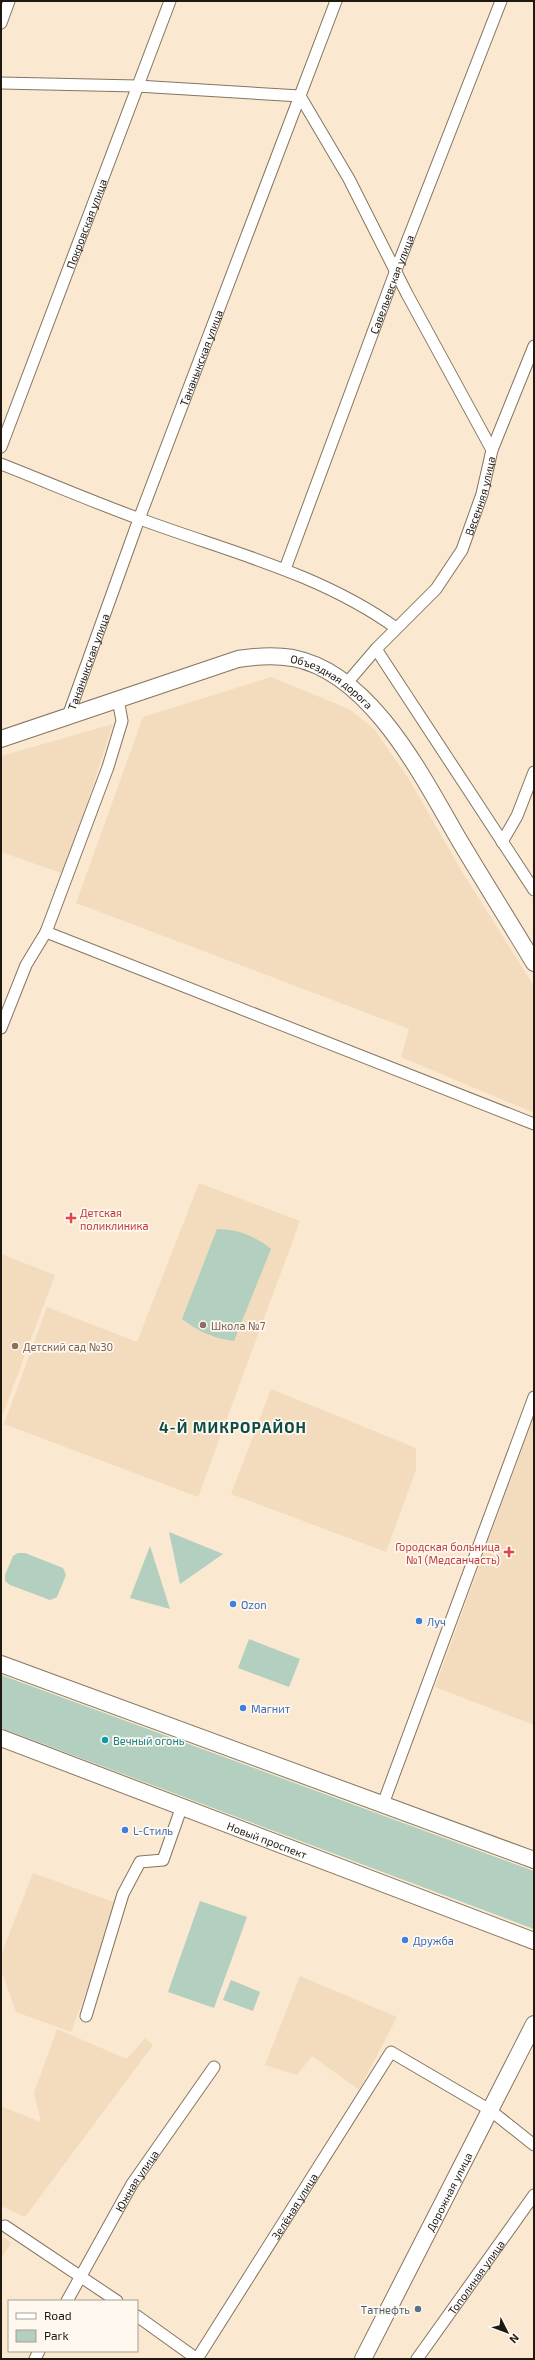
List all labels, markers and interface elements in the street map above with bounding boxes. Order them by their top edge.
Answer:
street label: Покровская улица [63,177,109,270]
street label: Савельевская улица [366,233,416,335]
street label: Тананыкская улица [176,308,225,408]
street label: Весенняя улица [461,455,497,537]
street label: Тананыкская улица [64,611,111,712]
street label: Объездная дорога [289,651,376,711]
place label: Детская поликлиника [80,1206,149,1232]
marker: Детская поликлиника [65,1212,77,1224]
place label: Школа №7 [211,1319,266,1332]
marker: Школа №7 [198,1320,208,1330]
place label: Детский сад №30 [23,1340,113,1353]
marker: Детский сад №30 [10,1341,20,1351]
district label: 4-Й МИКРОРАЙОН [159,1418,307,1436]
place label: Городская больница №1 (Медсанчасть) [395,1540,500,1566]
marker: Городская больница №1 (Медсанчасть) [503,1546,515,1558]
place label: Ozon [241,1598,267,1611]
marker: Ozon [228,1599,238,1609]
place label: Луч [427,1615,446,1629]
marker: Луч [414,1616,424,1626]
place label: Магнит [251,1702,291,1715]
marker: Магнит [238,1703,248,1713]
place label: Вечный огонь [113,1734,185,1747]
marker: Вечный огонь [100,1735,110,1745]
street label: Новый проспект [225,1818,310,1861]
place label: L-Стиль [133,1824,173,1837]
marker: L-Стиль [120,1825,130,1835]
place label: Дружба [413,1934,454,1948]
marker: Дружба [400,1935,410,1945]
street label: Южная улица [112,2147,161,2213]
street label: Дорожная улица [423,2150,474,2233]
street label: Зелёная улица [268,2170,320,2241]
street label: Тополиная улица [445,2237,507,2317]
legend [8,2300,138,2352]
place label: Татнефть [361,2303,410,2316]
marker: Татнефть [413,2304,423,2314]
text: Road [44,2308,72,2322]
north arrow [487,2312,527,2352]
text: Park [44,2328,69,2342]
text: N [507,2332,522,2346]

